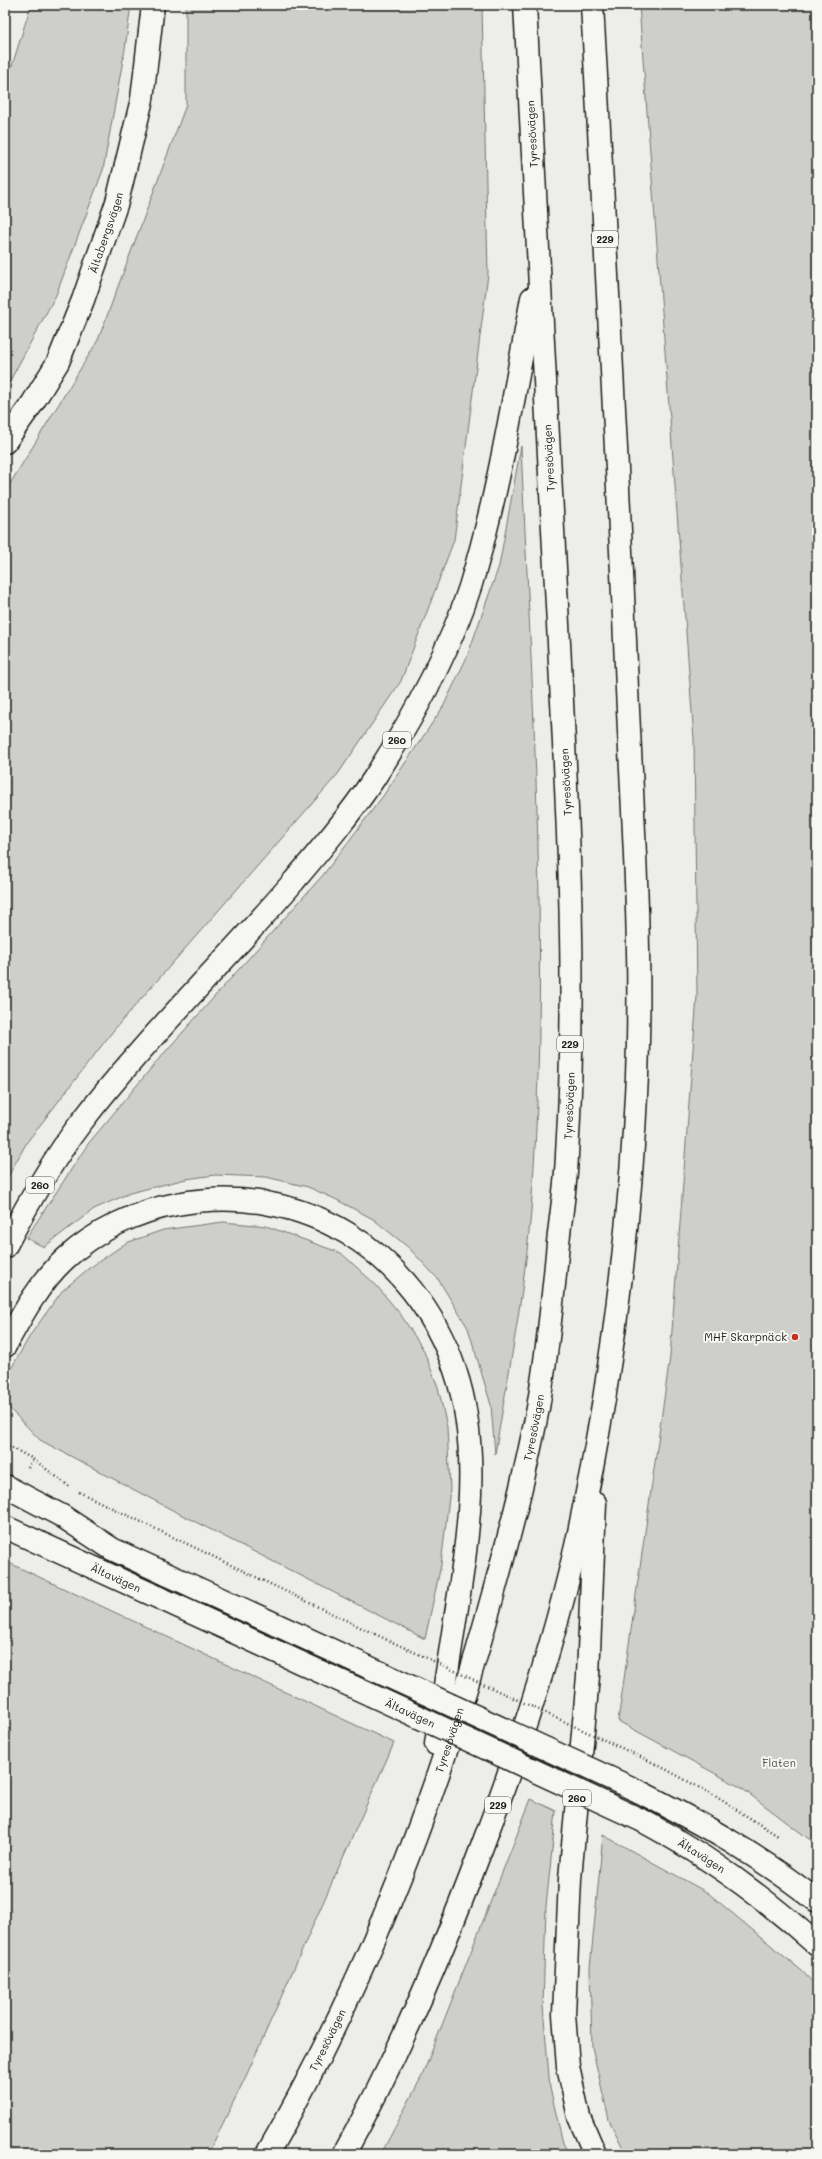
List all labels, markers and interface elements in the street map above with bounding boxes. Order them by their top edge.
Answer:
street label: Tyresövägen [522,100,541,168]
street label: Ältabergsvägen [85,191,126,275]
road number: 229 [592,231,618,247]
street label: Tyresövägen [539,424,558,492]
road number: 260 [383,732,411,748]
street label: Tyresövägen [556,748,575,816]
road number: 229 [557,1036,583,1052]
street label: Tyresövägen [560,1072,578,1140]
road number: 260 [26,1177,54,1193]
place label: MHF Skarpnäck [704,1329,787,1344]
marker: MHF Skarpnäck [790,1332,800,1342]
street label: Tyresövägen [519,1393,547,1462]
street label: Ältavägen [89,1559,144,1595]
street label: Ältavägen [383,1695,438,1731]
street label: Tyresövägen [431,1706,467,1775]
park label: Flaten [762,1755,796,1770]
road number: 260 [563,1790,591,1806]
road number: 229 [485,1797,511,1813]
street label: Ältavägen [675,1835,728,1876]
street label: Tyresövägen [305,2006,349,2074]

